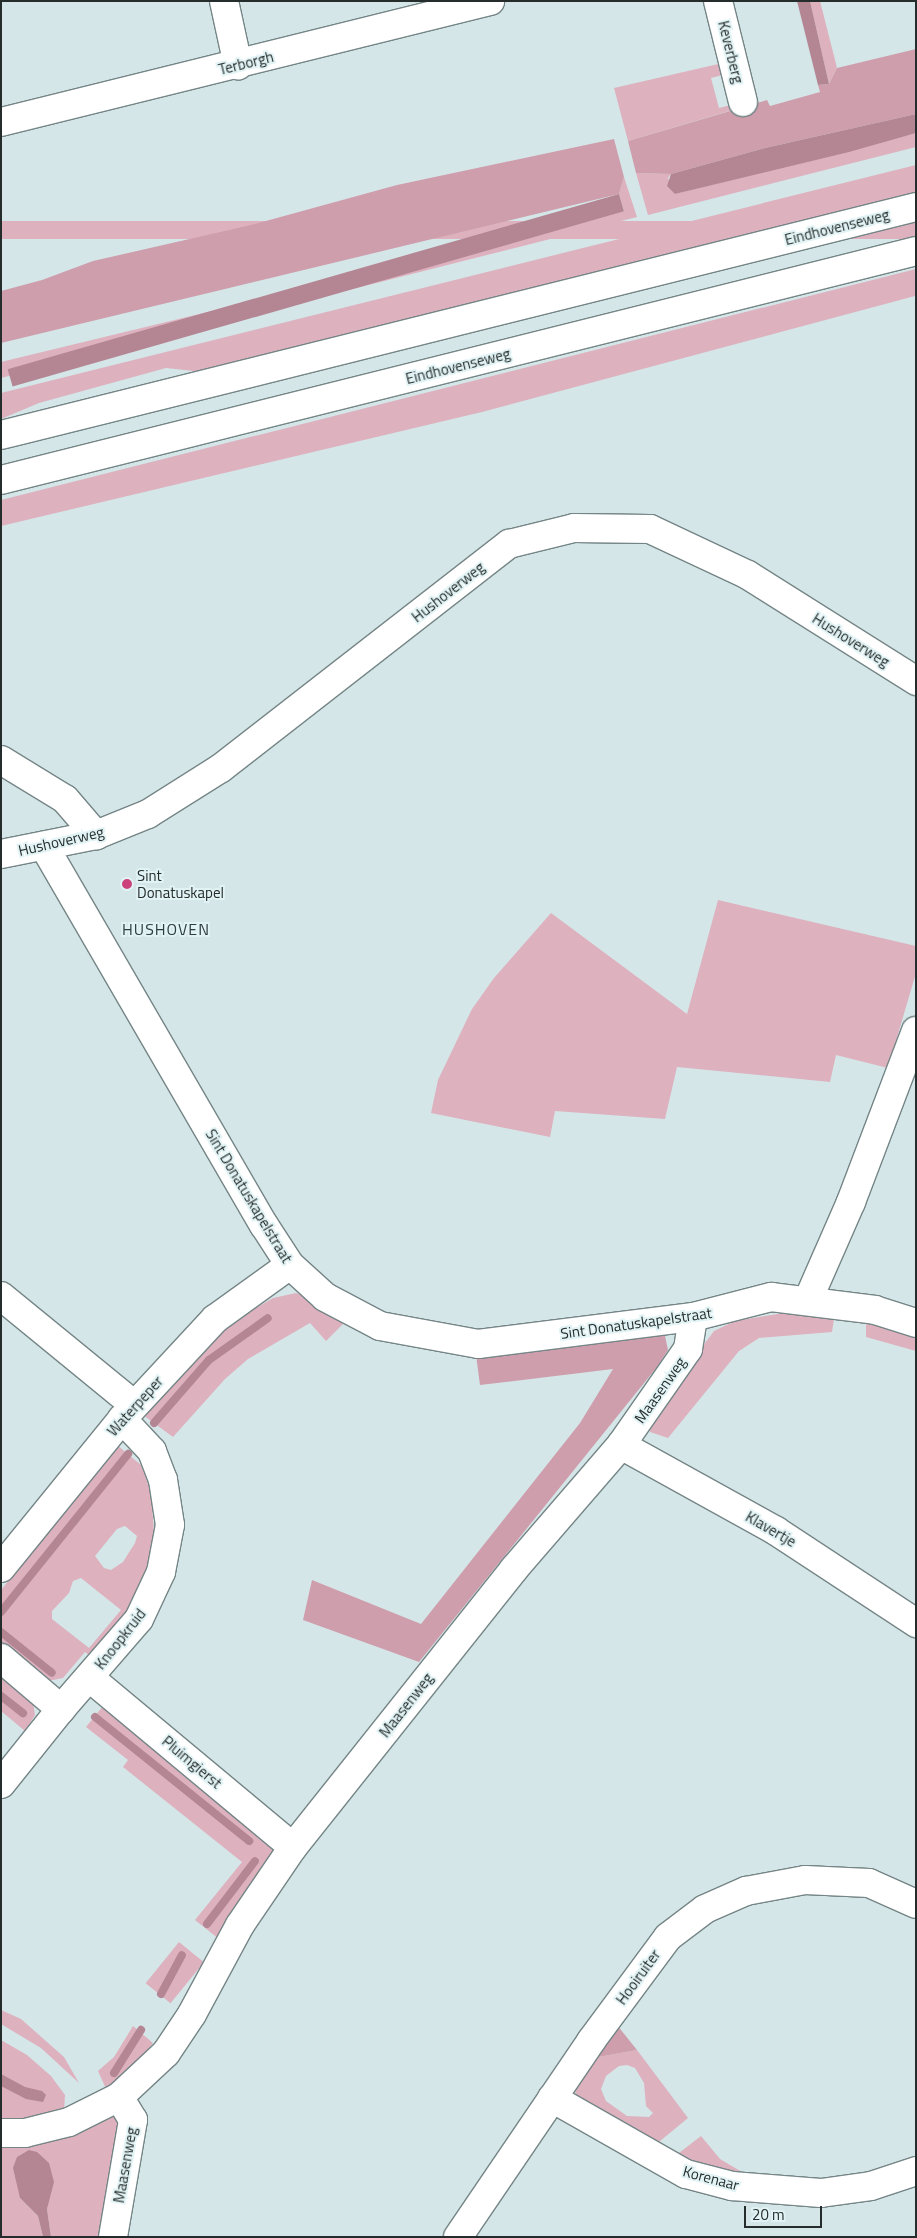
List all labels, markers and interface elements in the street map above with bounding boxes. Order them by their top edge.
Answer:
street label: Keverberg [715,19,747,85]
street label: Terborgh [217,47,275,79]
street label: Eindhovenseweg [783,205,891,249]
street label: Eindhovenseweg [404,344,512,388]
street label: Hushoverweg [408,558,488,626]
street label: Hushoverweg [809,609,893,671]
street label: Hushoverweg [16,822,106,860]
place label: Sint Donatuskapel [137,866,224,901]
marker: Sint Donatuskapel [121,878,133,890]
district label: HUSHOVEN [121,919,211,939]
street label: Sint Donatuskapelstraat [202,1126,296,1266]
street label: Sint Donatuskapelstraat [559,1303,713,1343]
street label: Maasenweg [631,1353,689,1427]
street label: Waterpeper [103,1372,167,1440]
street label: Klavertje [743,1507,799,1551]
street label: Knoopkruid [91,1605,149,1673]
street label: Maasenweg [375,1669,437,1741]
street label: Pluimgierst [159,1732,225,1792]
street label: Hooiruiter [612,1946,664,2008]
street label: Maasenweg [109,2126,141,2204]
street label: Korenaar [681,2162,741,2194]
scale bar [747,2196,824,2228]
text: 20 m [752,2203,785,2226]

